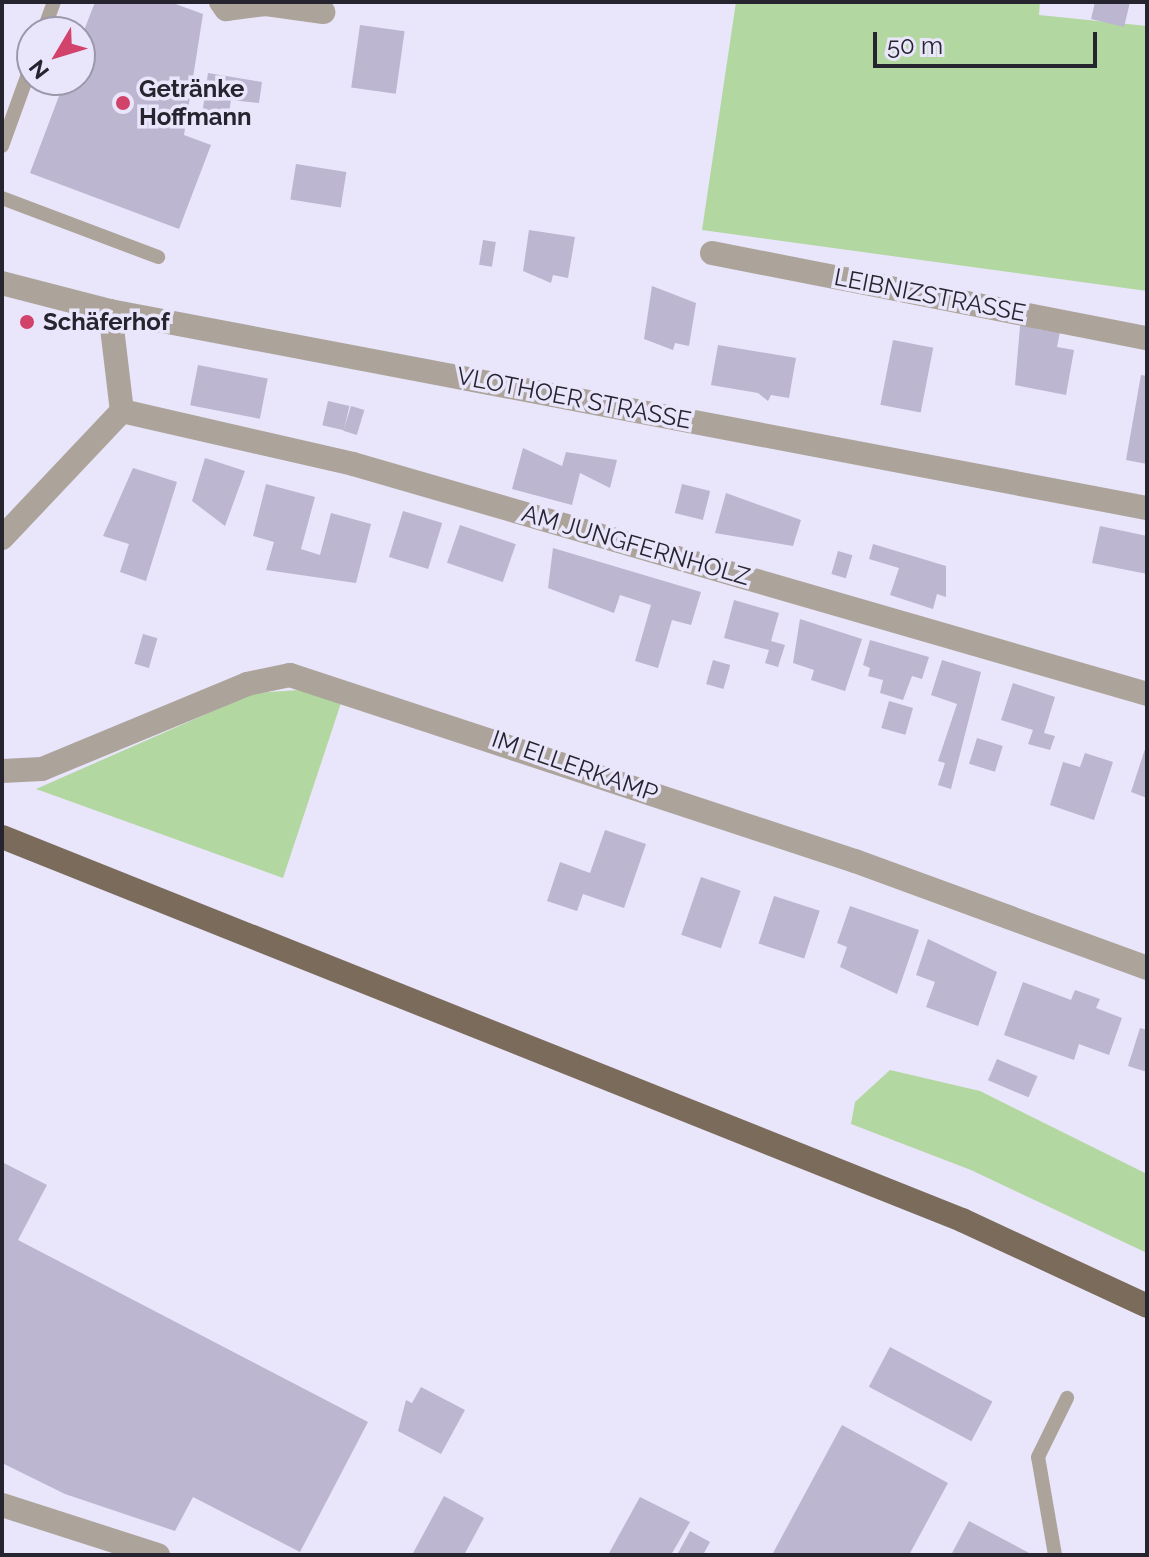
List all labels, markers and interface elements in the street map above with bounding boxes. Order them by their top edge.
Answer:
north arrow [16,16,96,96]
scale bar [877,16,1101,66]
text: 50 m [887,31,943,60]
text: N [23,55,54,84]
place label: Getränke Hoffmann [139,75,252,131]
marker: Getränke Hoffmann [114,94,132,112]
street label: LEIBNIZSTRASSE [832,262,1028,328]
place label: Schäferhof [43,308,170,336]
marker: Schäferhof [18,313,36,331]
street label: VLOTHOER STRASSE [454,361,694,435]
street label: AM JUNGFERNHOLZ [518,499,754,591]
street label: IM ELLERKAMP [488,724,662,808]

